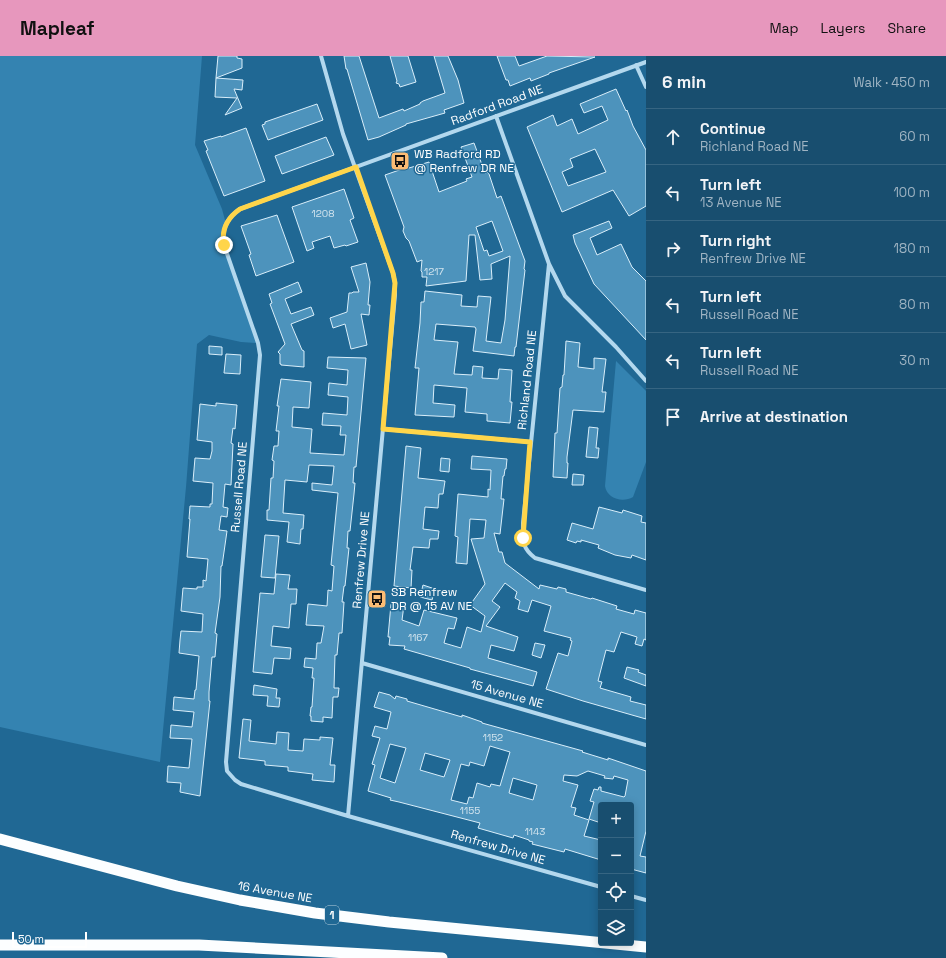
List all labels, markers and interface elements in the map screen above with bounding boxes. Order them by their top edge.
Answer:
text: Mapleaf [20,16,94,41]
text: Map [769,19,799,37]
text: Layers [821,19,865,37]
text: Share [887,19,926,37]
text: 6 min [662,71,706,93]
text: Walk · 450 m [853,74,930,91]
street label: Radford Road NE [449,81,545,129]
text: Continue [700,119,766,138]
icon: ahead [662,126,684,148]
text: 60 m [899,128,930,145]
text: Richland Road NE [700,138,809,155]
place label: WB Radford RD @ Renfrew DR NE [414,146,514,176]
bus stop icon: WB Radford RD @ Renfrew DR NE [389,150,411,172]
text: Turn left [700,175,762,194]
icon: left [662,182,684,204]
text: 100 m [893,184,930,201]
text: 13 Avenue NE [700,194,782,211]
house number: 1208 [312,207,334,220]
text: Turn right [700,231,771,250]
route end [215,236,233,254]
icon: right [662,238,684,260]
text: 180 m [894,240,930,257]
text: Renfrew Drive NE [700,250,806,267]
house number: 1217 [424,265,444,278]
text: Turn left [700,287,762,306]
icon: left [662,294,684,316]
text: 80 m [899,296,930,313]
text: Russell Road NE [700,306,798,323]
street label: Richland Road NE [514,329,540,431]
text: Turn left [700,343,762,362]
icon: left [662,350,684,372]
text: 30 m [899,352,930,369]
text: Russell Road NE [700,362,798,379]
icon: arrive [662,406,684,428]
text: Arrive at destination [700,407,848,426]
street label: Russell Road NE [227,441,251,533]
street label: Renfrew Drive NE [349,510,373,609]
route start [514,529,532,547]
place label: SB Renfrew DR @ 15 AV NE [391,584,472,614]
bus stop icon: SB Renfrew DR @ 15 AV NE [366,588,388,610]
house number: 1167 [408,631,428,644]
street label: 15 Avenue NE [469,676,546,712]
house number: 1152 [483,731,503,744]
map controls [598,802,634,946]
button: + [598,802,634,838]
house number: 1155 [460,804,480,817]
house number: 1143 [525,825,545,838]
street label: Renfrew Drive NE [449,826,547,868]
button: − [598,838,634,874]
button: locate [598,874,634,910]
street label: 16 Avenue NE [236,878,314,906]
road number: 1 [325,906,339,924]
button: layers [598,910,634,946]
scale bar [12,930,87,949]
text: 50 m [18,932,44,946]

